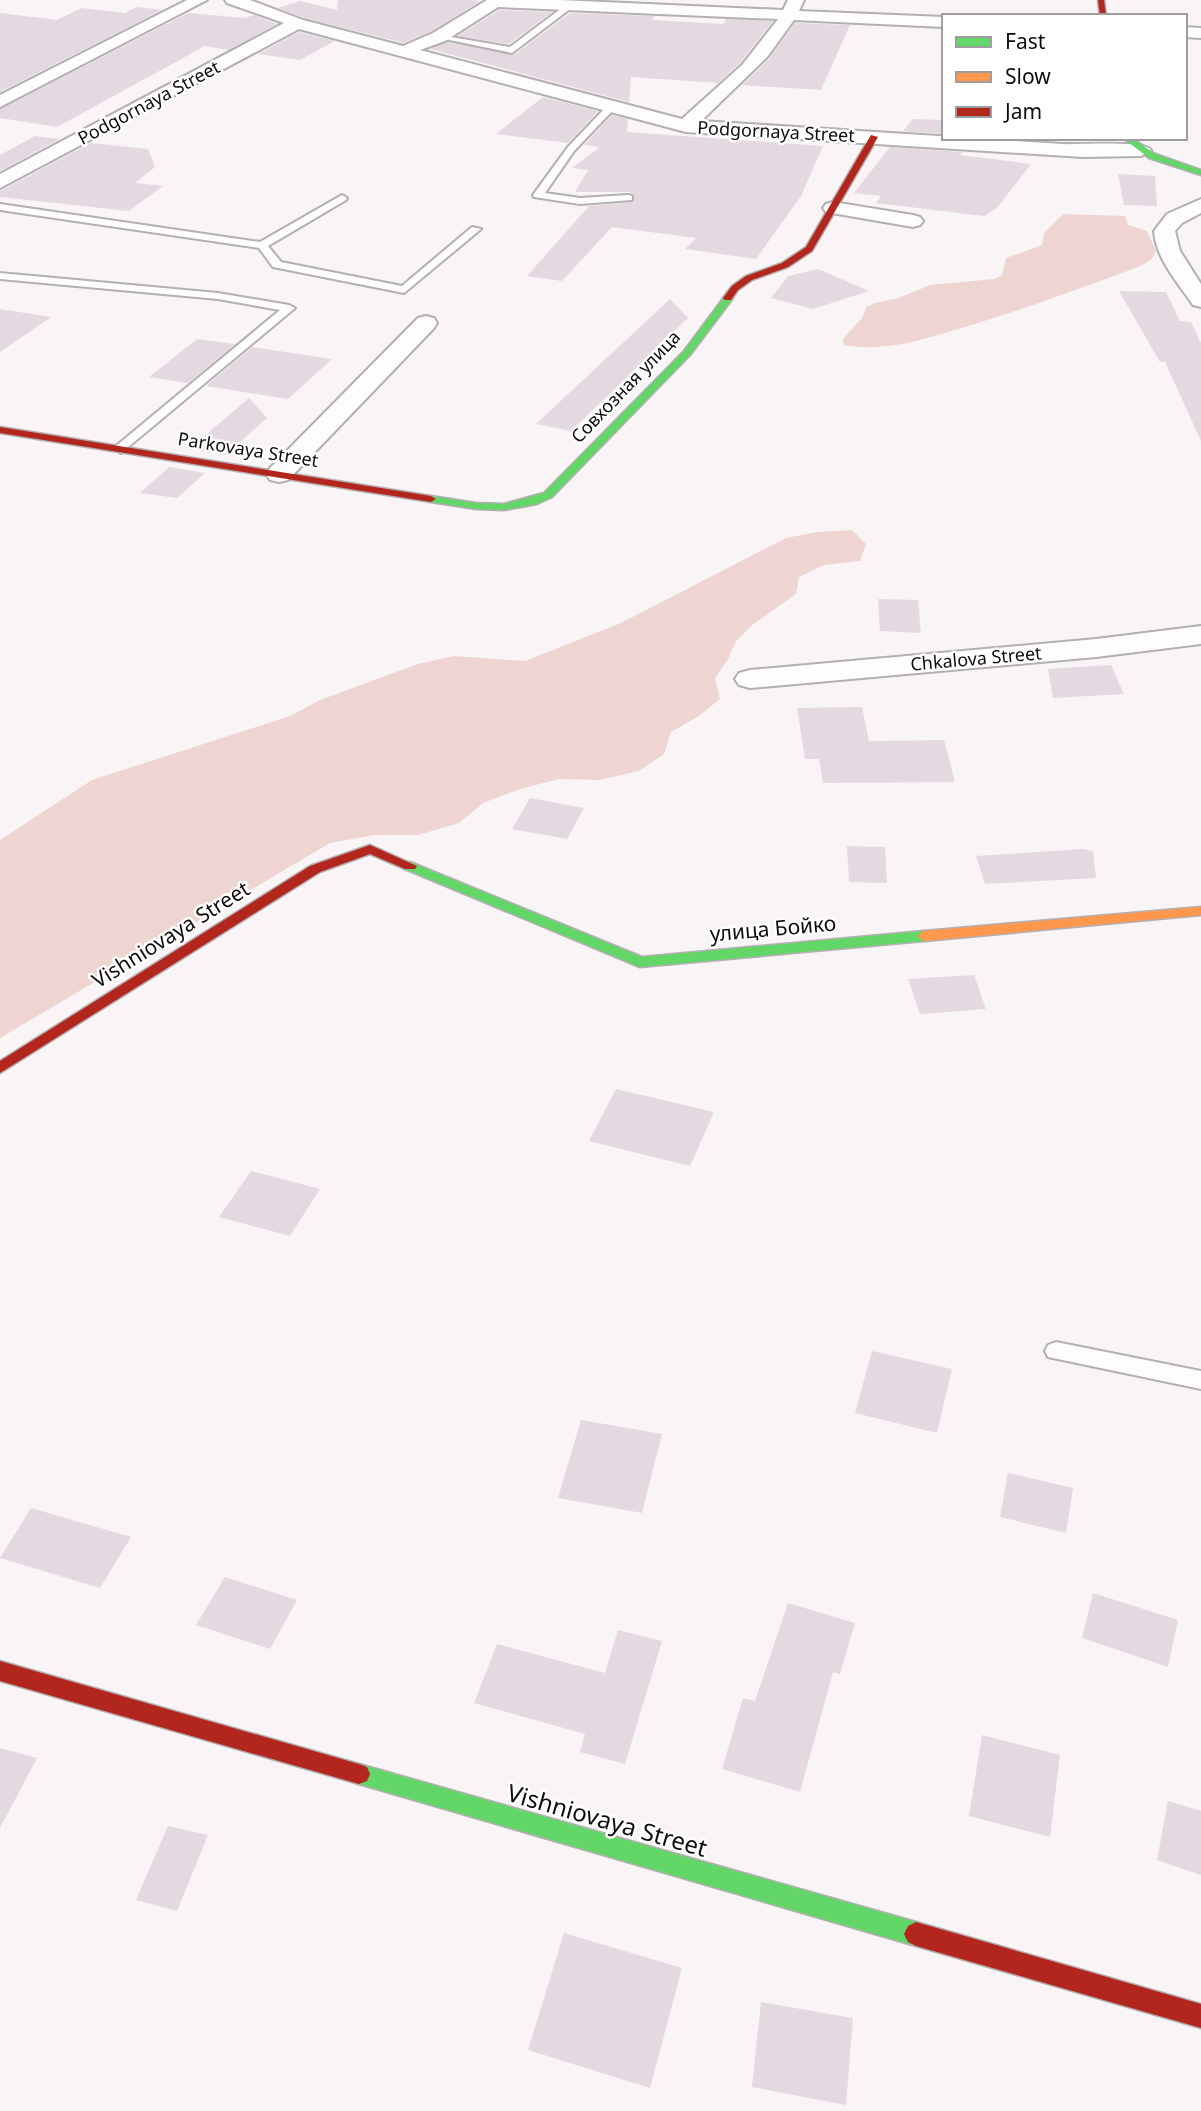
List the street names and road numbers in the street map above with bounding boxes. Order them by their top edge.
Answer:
street label: Podgornaya Street [73,54,224,150]
street label: Podgornaya Street [697,115,856,147]
street label: Совхозная улица [565,325,685,448]
street label: Parkovaya Street [176,426,321,472]
street label: Chkalova Street [909,640,1043,676]
street label: Vishniovaya Street [86,874,255,994]
street label: улица Бойко [709,909,837,947]
street label: Vishniovaya Street [504,1775,712,1864]

